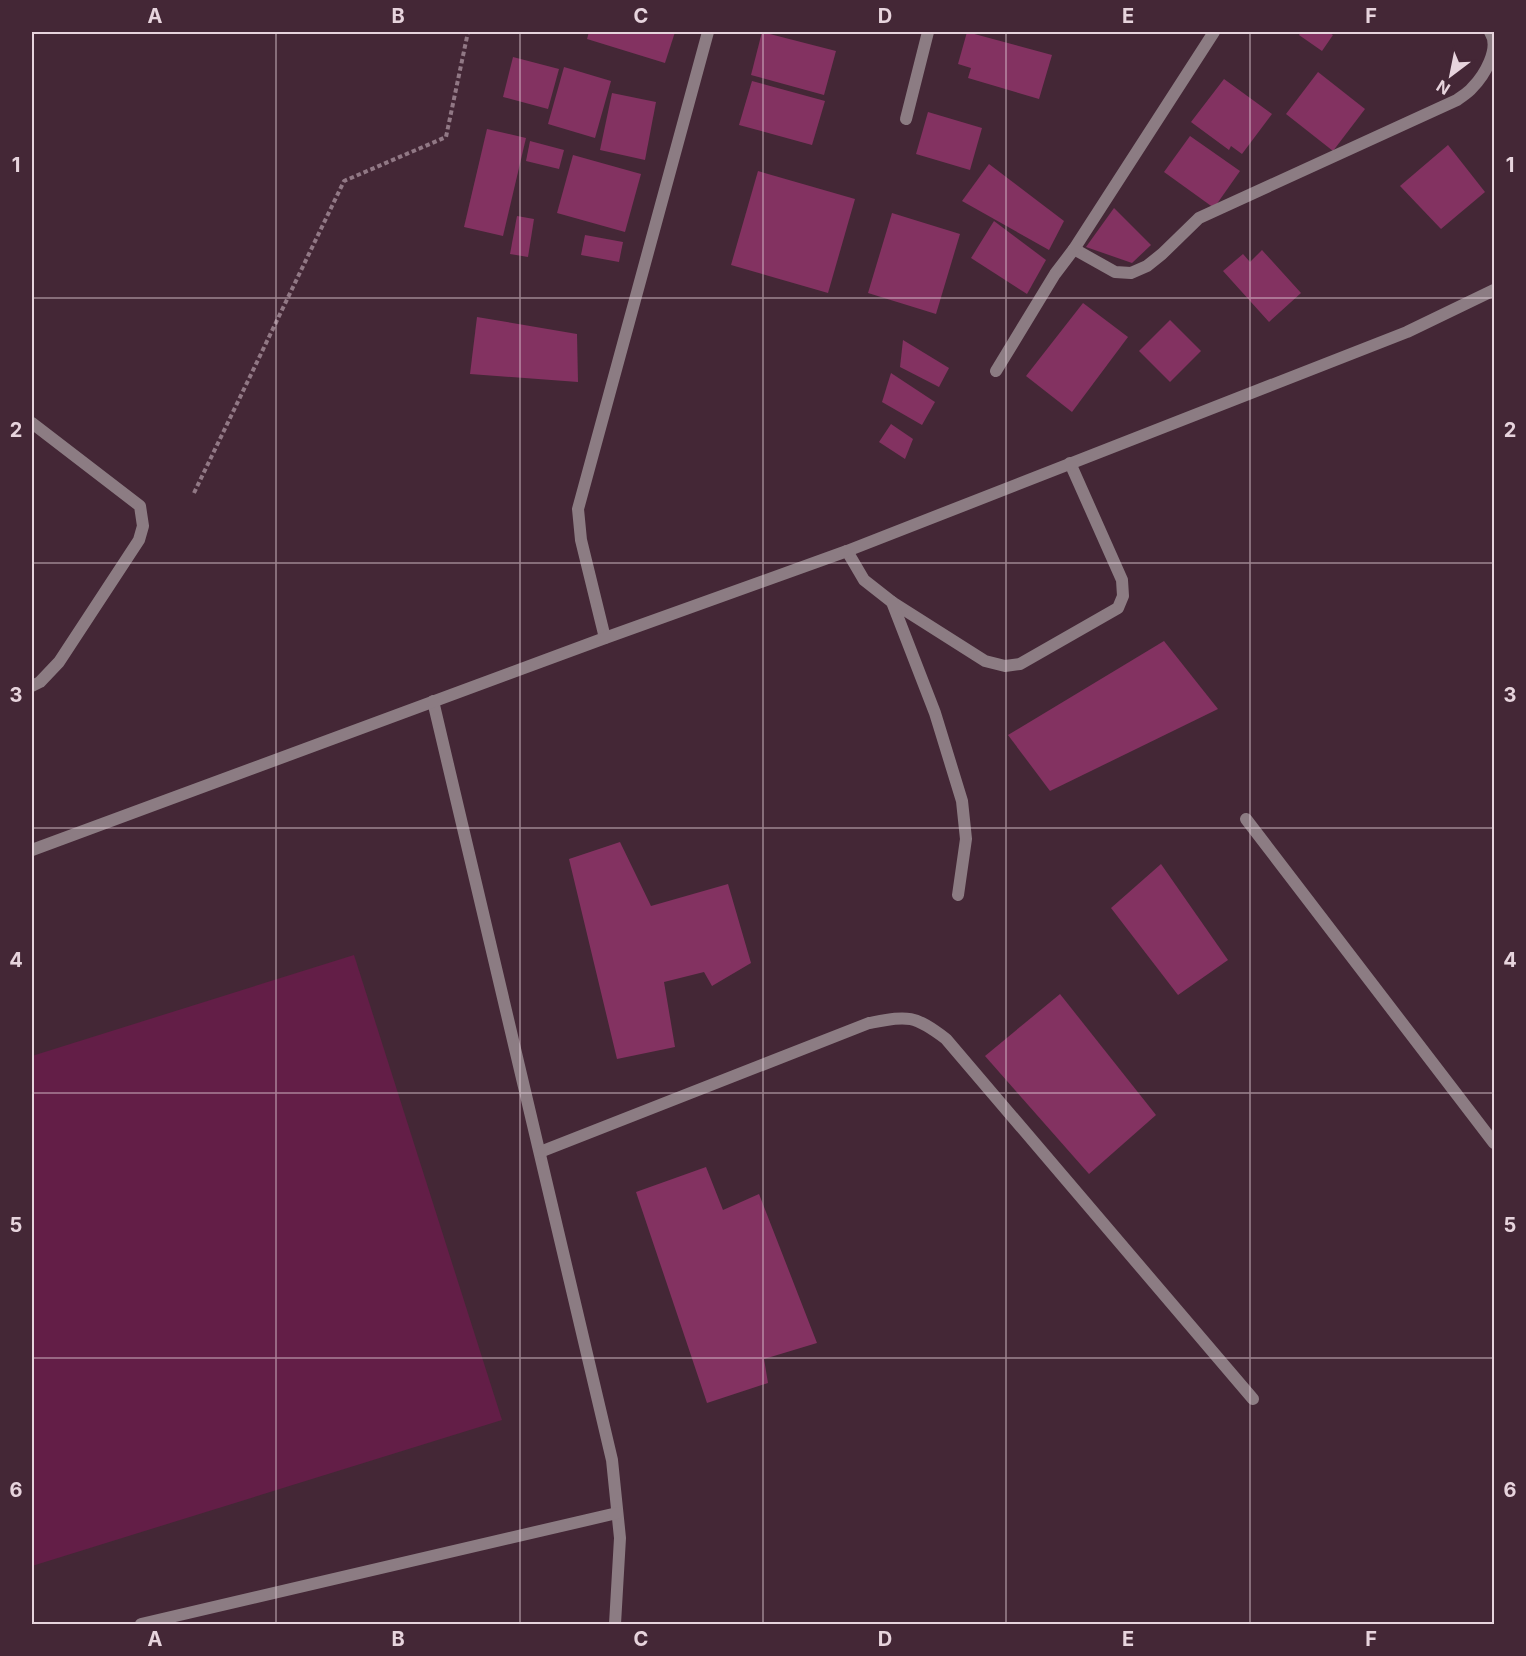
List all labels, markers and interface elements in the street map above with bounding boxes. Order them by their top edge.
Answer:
text: A [148,4,163,28]
text: B [391,4,405,28]
text: C [634,4,648,28]
text: D [878,4,892,28]
text: E [1122,4,1134,28]
text: F [1365,4,1377,28]
north arrow [1421,45,1481,105]
text: N [1433,76,1454,99]
text: 1 [12,153,20,177]
text: 1 [1506,153,1514,177]
text: 2 [10,418,22,442]
text: 2 [1504,418,1516,442]
text: 3 [10,683,22,707]
text: 3 [1504,683,1516,707]
text: 4 [9,948,23,972]
text: 4 [1503,948,1517,972]
text: 5 [10,1213,22,1237]
text: 5 [1504,1213,1516,1237]
text: 6 [10,1478,23,1502]
text: 6 [1504,1478,1517,1502]
text: A [148,1627,163,1651]
text: B [391,1627,405,1651]
text: C [634,1627,648,1651]
text: D [878,1627,892,1651]
text: E [1122,1627,1134,1651]
text: F [1365,1627,1377,1651]

